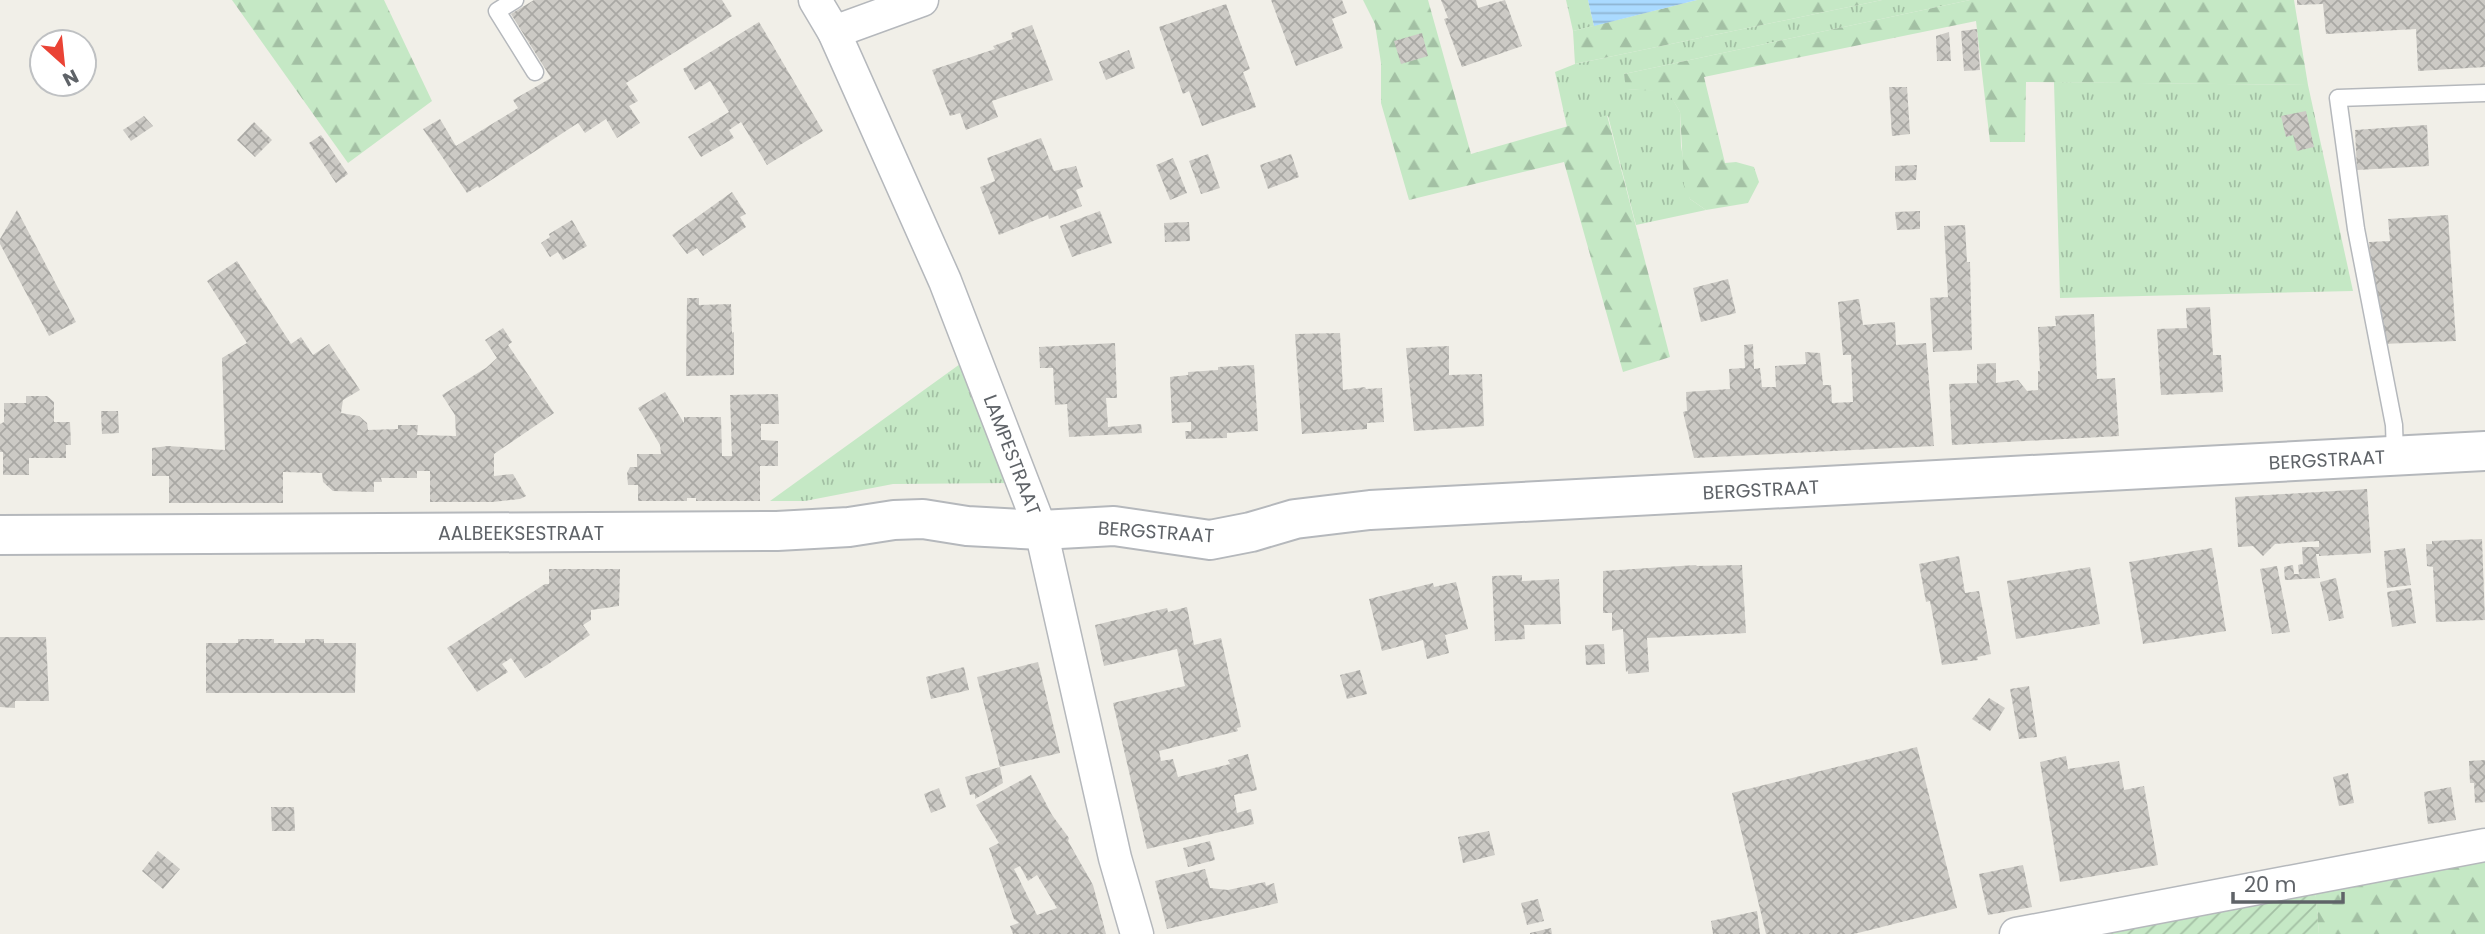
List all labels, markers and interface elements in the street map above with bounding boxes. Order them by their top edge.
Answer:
north arrow [28,28,98,98]
text: N [58,62,83,93]
street label: LAMPESTRAAT [977,391,1047,519]
street label: BERGSTRAAT [2268,443,2386,477]
street label: BERGSTRAAT [1702,473,1820,507]
street label: BERGSTRAAT [1097,514,1215,550]
street label: AALBEEKSESTRAAT [438,520,604,547]
scale bar [2233,860,2343,904]
text: 20 m [2244,870,2297,899]

